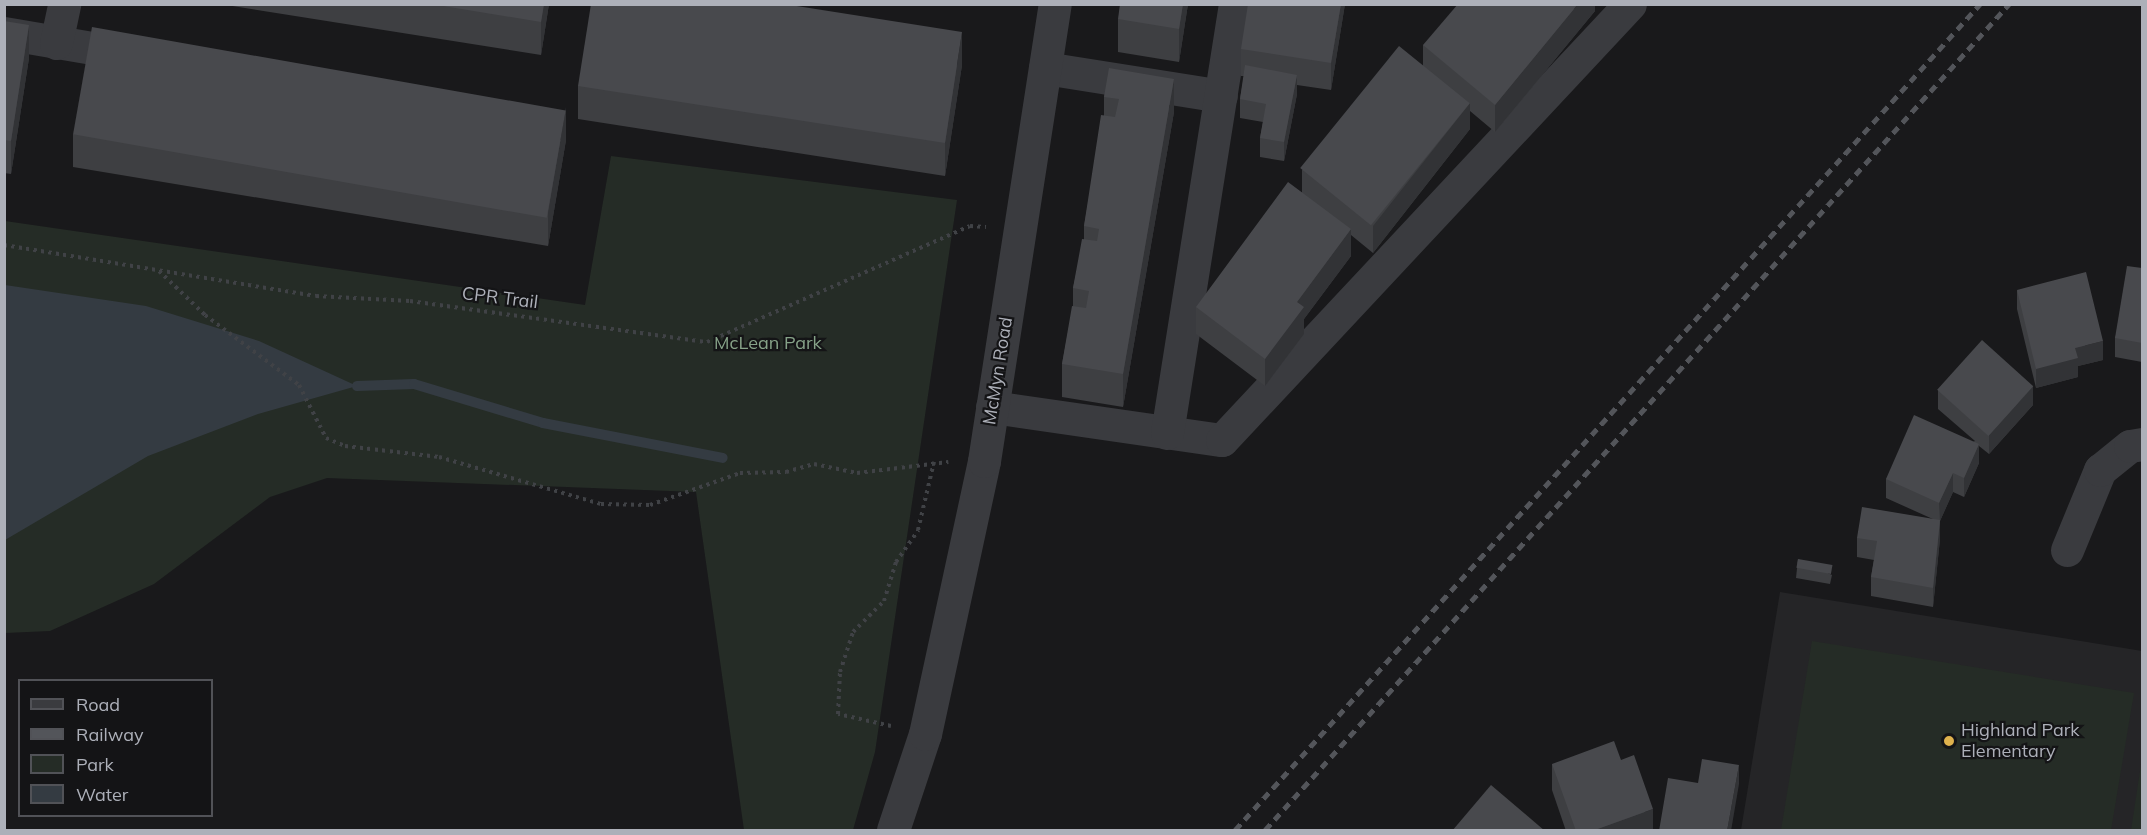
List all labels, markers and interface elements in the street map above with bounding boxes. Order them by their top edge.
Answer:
street label: CPR Trail [461,283,539,313]
street label: McMyn Road [979,316,1017,426]
park label: McLean Park [714,332,822,354]
legend [18,679,213,817]
text: Road [76,693,120,716]
place label: Highland Park Elementary [1961,720,2079,762]
text: Railway [76,723,144,746]
marker: Highland Park Elementary [1942,734,1956,748]
text: Park [76,753,114,776]
text: Water [76,783,128,806]

